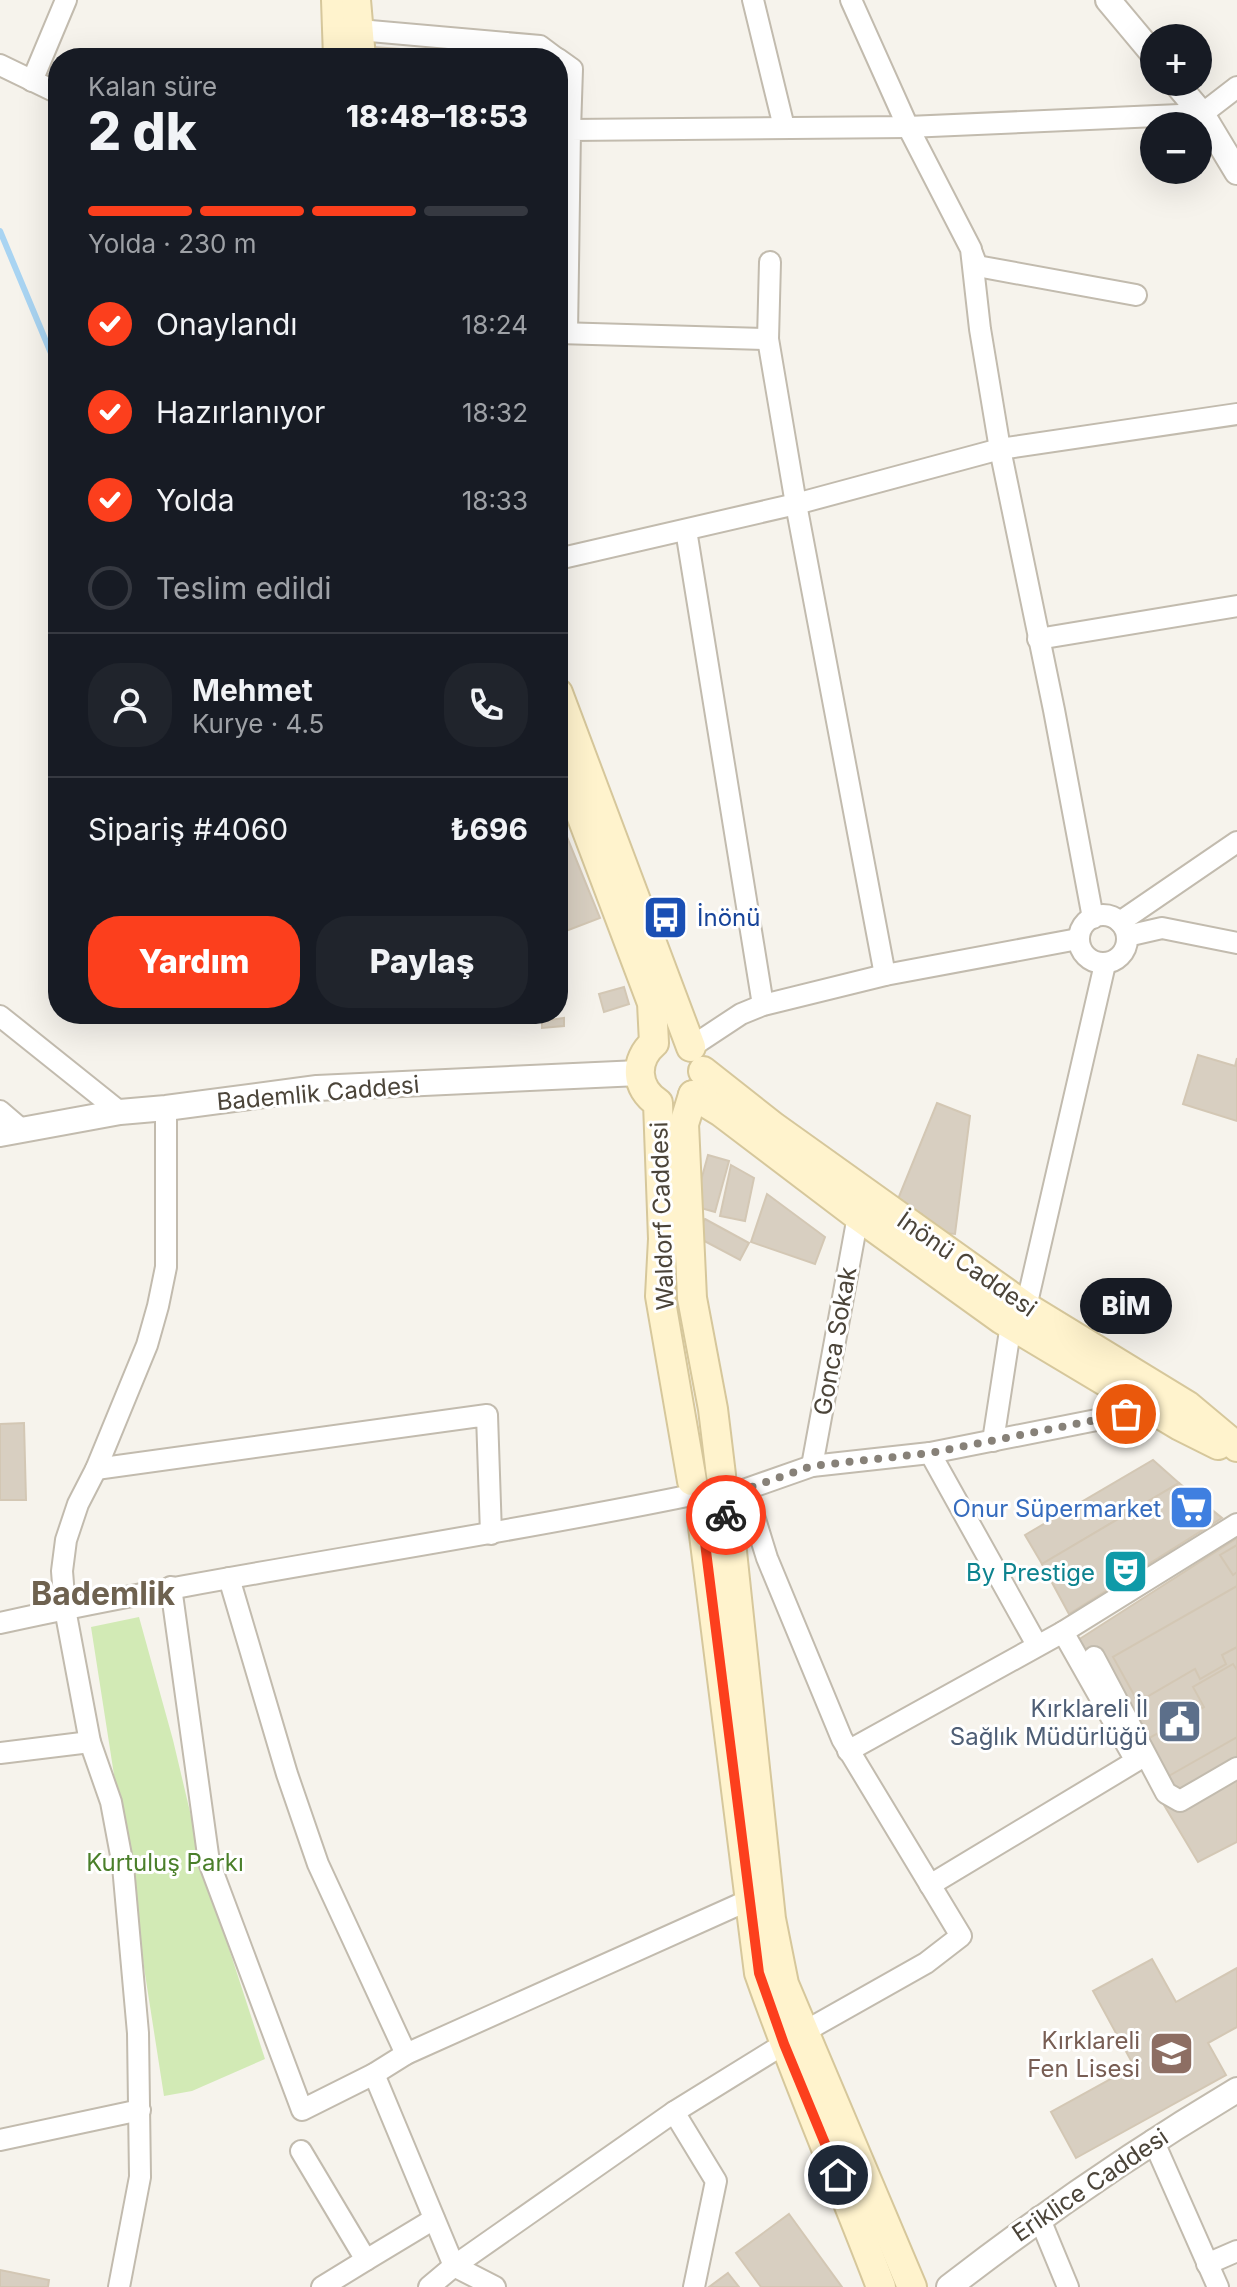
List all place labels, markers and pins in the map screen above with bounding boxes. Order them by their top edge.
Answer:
bus stop icon: İnönü [642,893,690,941]
place label: İnönü [697,903,760,932]
callout: BİM [1080,1278,1172,1334]
pin [1092,1380,1160,1448]
supermarket icon: Onur Süpermarket [1168,1484,1216,1532]
place label: Onur Süpermarket [952,1494,1161,1523]
theatre icon: By Prestige [1102,1548,1150,1596]
place label: By Prestige [966,1558,1095,1587]
place label: Kırklareli İl Sağlık Müdürlüğü [950,1694,1148,1751]
public building icon: Kırklareli İl Sağlık Müdürlüğü [1155,1698,1203,1746]
place label: Kırklareli Fen Lisesi [1027,2026,1140,2083]
school or university icon: Kırklareli Fen Lisesi [1147,2030,1195,2078]
pin [804,2141,872,2209]

